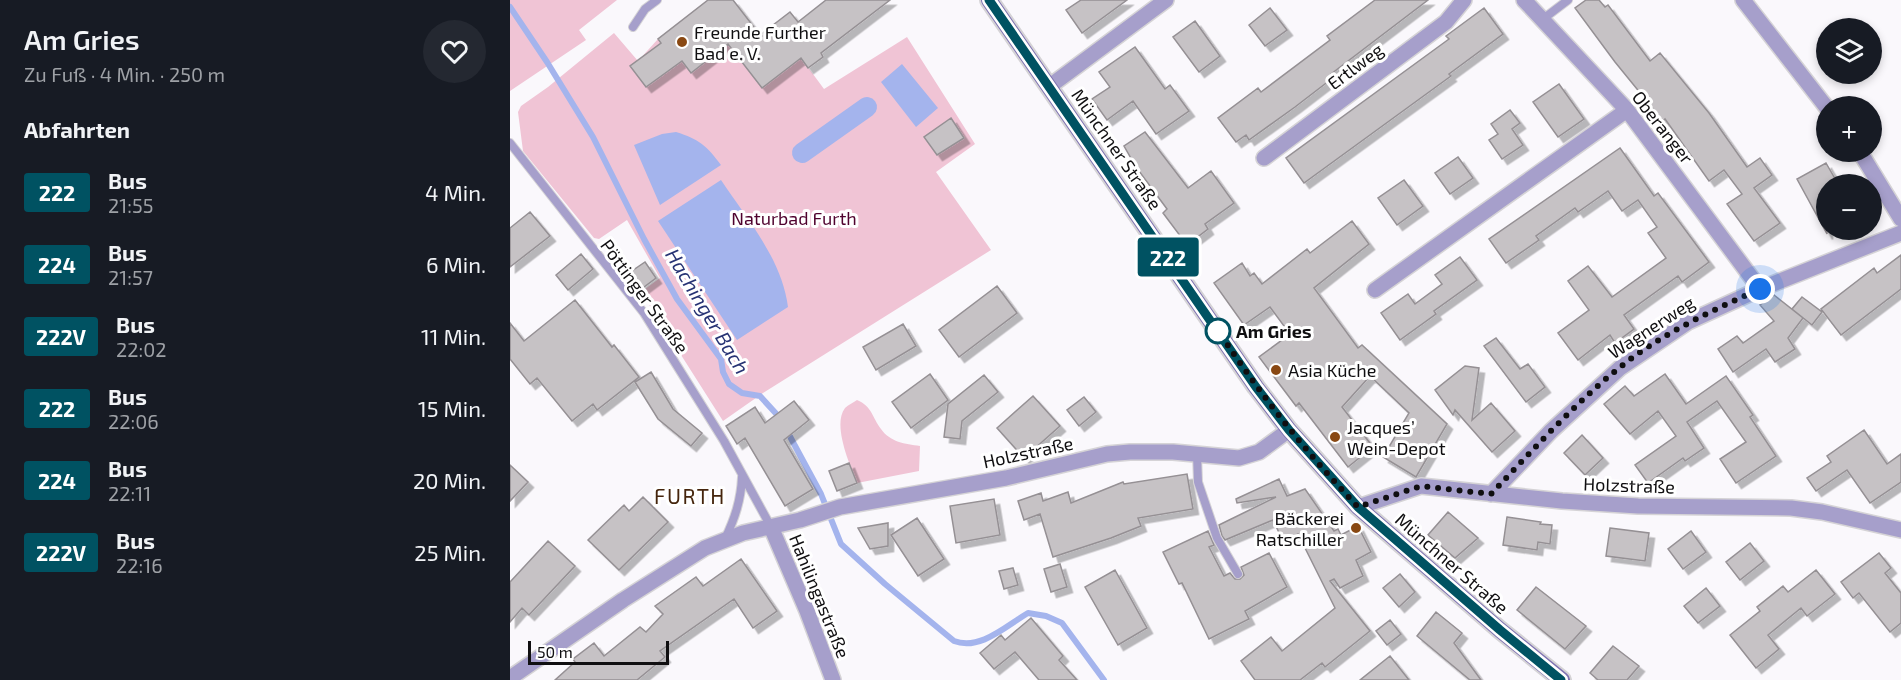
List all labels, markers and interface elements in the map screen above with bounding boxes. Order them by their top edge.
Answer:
map controls [1816,18,1882,240]
button: layers [1816,18,1882,84]
button: heart [423,20,486,83]
place label: Freunde Further Bad e. V. [694,21,826,64]
text: Am Gries [24,22,140,56]
marker: Freunde Further Bad e. V. [675,35,689,49]
street label: Ertlweg [1323,38,1387,94]
text: Zu Fuß · 4 Min. · 250 m [24,62,225,86]
street label: Münchner Straße [1067,84,1167,214]
street label: Oberanger [1628,86,1698,168]
button: + [1816,96,1882,162]
text: Abfahrten [24,116,130,142]
text: Bus [108,167,147,193]
button: − [1816,174,1882,240]
text: 4 Min. [425,179,486,205]
text: 222 [39,180,75,205]
text: 21:55 [108,193,153,217]
park label: Naturbad Furth [731,207,857,229]
street label: Pöttinger Straße [596,235,694,357]
line badge: 222 [1134,238,1202,276]
text: Bus [108,239,147,265]
water label: Hachinger Bach [661,244,755,378]
text: 222 [1150,245,1186,270]
text: 6 Min. [426,251,486,277]
text: 224 [38,252,76,277]
text: 21:57 [108,265,153,289]
your location [1745,274,1775,304]
street label: Wagnerweg [1604,291,1698,363]
text: Bus [116,311,155,337]
marker: Am Gries [1205,318,1231,344]
place label: Am Gries [1236,320,1312,342]
text: 11 Min. [421,323,486,349]
text: 222V [36,324,86,349]
text: 22:02 [116,337,167,361]
place label: Asia Küche [1288,359,1376,381]
marker: Asia Küche [1269,363,1283,377]
text: Bus [108,383,147,409]
text: 15 Min. [418,395,486,421]
text: 222 [39,396,75,421]
text: 22:06 [108,409,159,433]
place label: Jacques’ Wein-Depot [1347,416,1446,459]
marker: Jacques’ Wein-Depot [1328,430,1342,444]
street label: Holzstraße [981,432,1075,472]
text: Bus [108,455,147,481]
text: 20 Min. [413,467,486,493]
text: 224 [38,468,76,493]
street label: Holzstraße [1583,472,1675,498]
text: 22:11 [108,481,151,505]
district label: FURTH [654,483,726,508]
place label: Bäckerei Ratschiller [1256,507,1344,550]
street label: Münchner Straße [1391,508,1513,618]
marker: Bäckerei Ratschiller [1349,521,1363,535]
text: Bus [116,527,155,553]
street label: Hahilingastraße [785,531,855,661]
text: 25 Min. [414,539,486,565]
text: 222V [36,540,86,565]
text: 22:16 [116,553,163,577]
scale bar [528,638,669,666]
text: 50 m [537,642,573,661]

